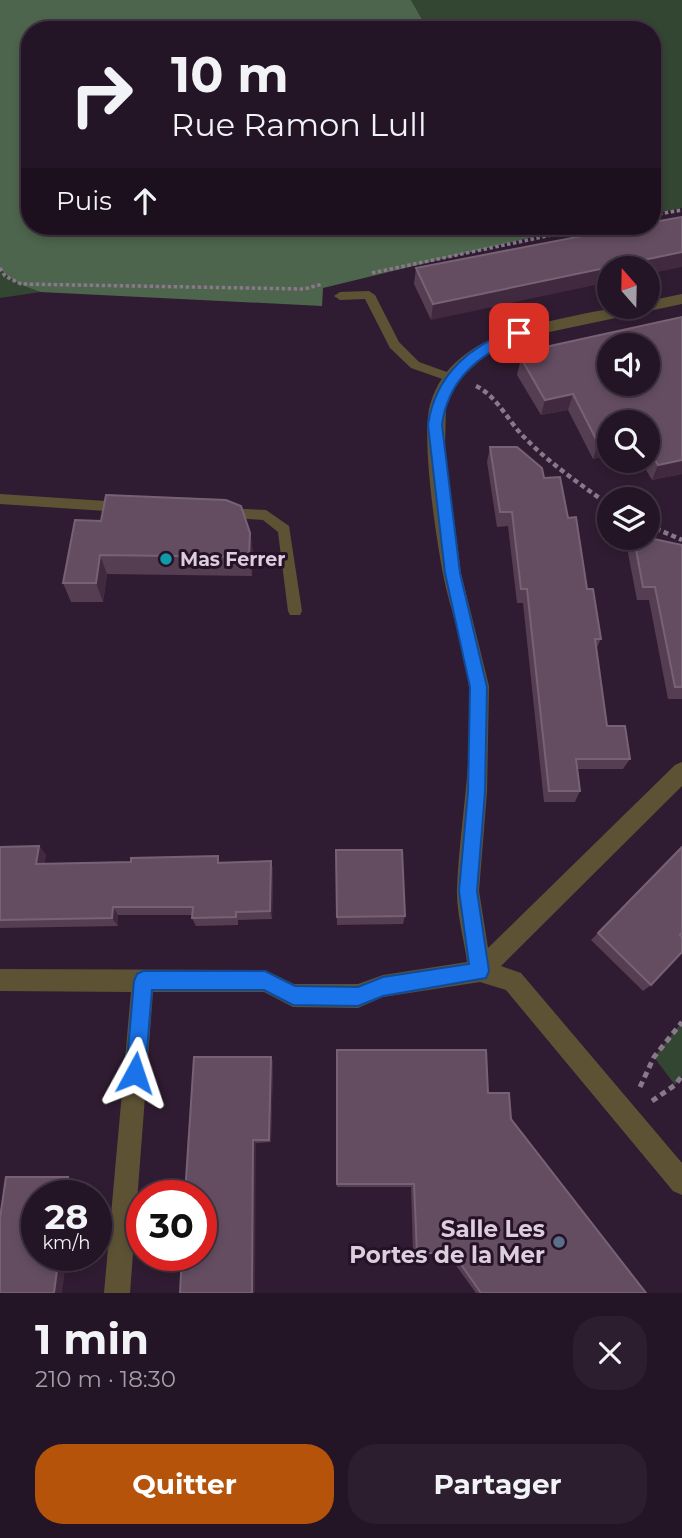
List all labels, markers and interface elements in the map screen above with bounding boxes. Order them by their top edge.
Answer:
text: 10 m [171,45,289,104]
icon: right [56,49,147,140]
text: Rue Ramon Lull [171,105,427,144]
icon: ahead [126,182,164,220]
text: Puis [56,185,112,217]
north arrow [597,256,660,318]
map controls [597,256,660,550]
pin [489,303,549,363]
icon: arrive [500,314,538,352]
button: sound [597,333,660,396]
button: search [597,410,660,473]
button: layers [597,487,660,550]
place label: Mas Ferrer [180,548,286,571]
marker: Mas Ferrer [158,551,174,567]
position arrow [98,1036,172,1110]
speed limit sign: 30 [126,1180,217,1271]
text: 28 [45,1195,88,1238]
place label: Salle Les Portes de la Mer [349,1215,545,1269]
text: km/h [42,1232,91,1254]
marker: Salle Les Portes de la Mer [551,1234,567,1250]
text: 1 min [35,1313,149,1365]
button: close [573,1316,647,1390]
text: 210 m · 18:30 [35,1365,176,1393]
button: Quitter [35,1444,334,1524]
button: Partager [348,1444,647,1524]

